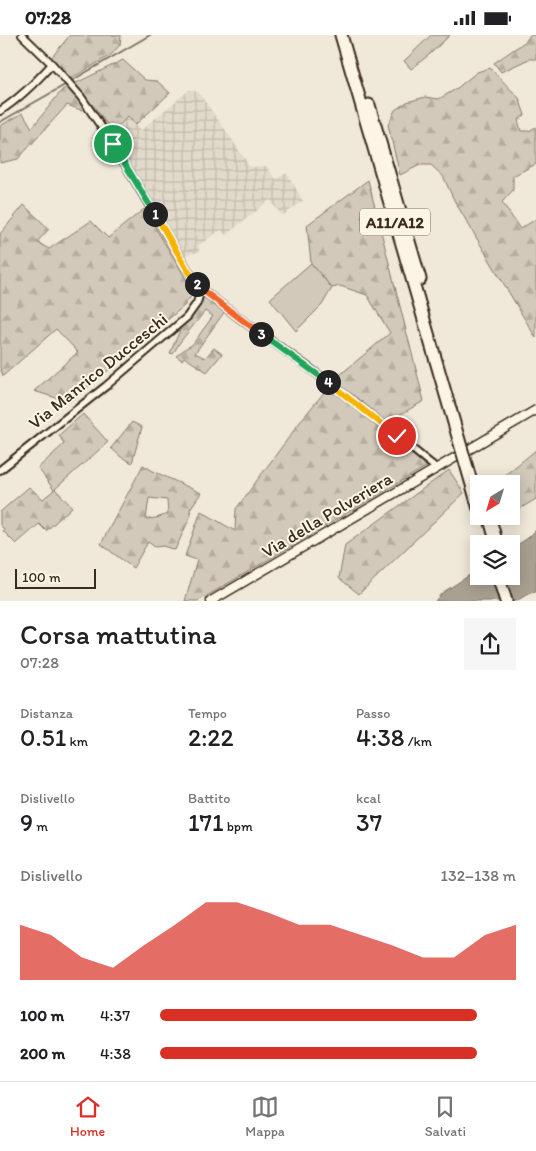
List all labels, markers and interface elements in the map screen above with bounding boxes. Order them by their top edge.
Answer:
text: 07:28 [25,6,71,29]
pin [92,123,134,165]
icon: arrive [99,130,127,158]
pin: 1 [142,201,168,227]
text: 1 [152,206,159,223]
road number: A11/A12 [360,208,430,235]
pin: 2 [184,271,210,297]
text: 2 [194,276,201,293]
street label: Via Manrico Ducceschi [24,308,172,434]
pin: 3 [248,321,274,347]
text: 3 [258,326,265,343]
pin: 4 [316,369,340,395]
text: 4 [324,374,333,391]
pin [376,415,418,457]
icon: check [383,422,411,450]
street label: Via della Polveriera [258,467,397,563]
north arrow [470,475,520,525]
map controls [470,475,520,585]
button: layers [470,535,520,585]
scale bar [15,566,96,589]
text: 100 m [22,569,61,586]
text: Corsa mattutina [20,617,217,651]
button: share [464,618,516,670]
text: 07:28 [20,653,59,672]
text: Distanza [20,705,73,722]
text: Tempo [188,705,227,722]
text: Passo [356,705,390,722]
text: 0.51 [20,722,66,752]
text: 2:22 [188,722,234,752]
text: 4:38 [356,722,404,752]
text: km [66,733,88,750]
text: /km [404,733,432,750]
text: Dislivello [20,790,75,807]
text: Battito [188,790,230,807]
text: kcal [356,790,381,807]
text: 9 [20,807,33,837]
text: 171 [188,807,224,837]
text: 37 [356,807,382,837]
text: m [33,818,48,835]
text: bpm [224,818,253,835]
text: Dislivello [20,866,83,885]
text: 132–138 m [441,866,516,885]
text: 100 m [20,1006,64,1025]
text: 4:37 [100,1006,130,1025]
text: 200 m [20,1044,65,1063]
text: 4:38 [100,1044,131,1063]
tab: Home [70,1093,105,1140]
tab: Mappa [245,1093,285,1140]
tab: Salvati [425,1093,466,1140]

